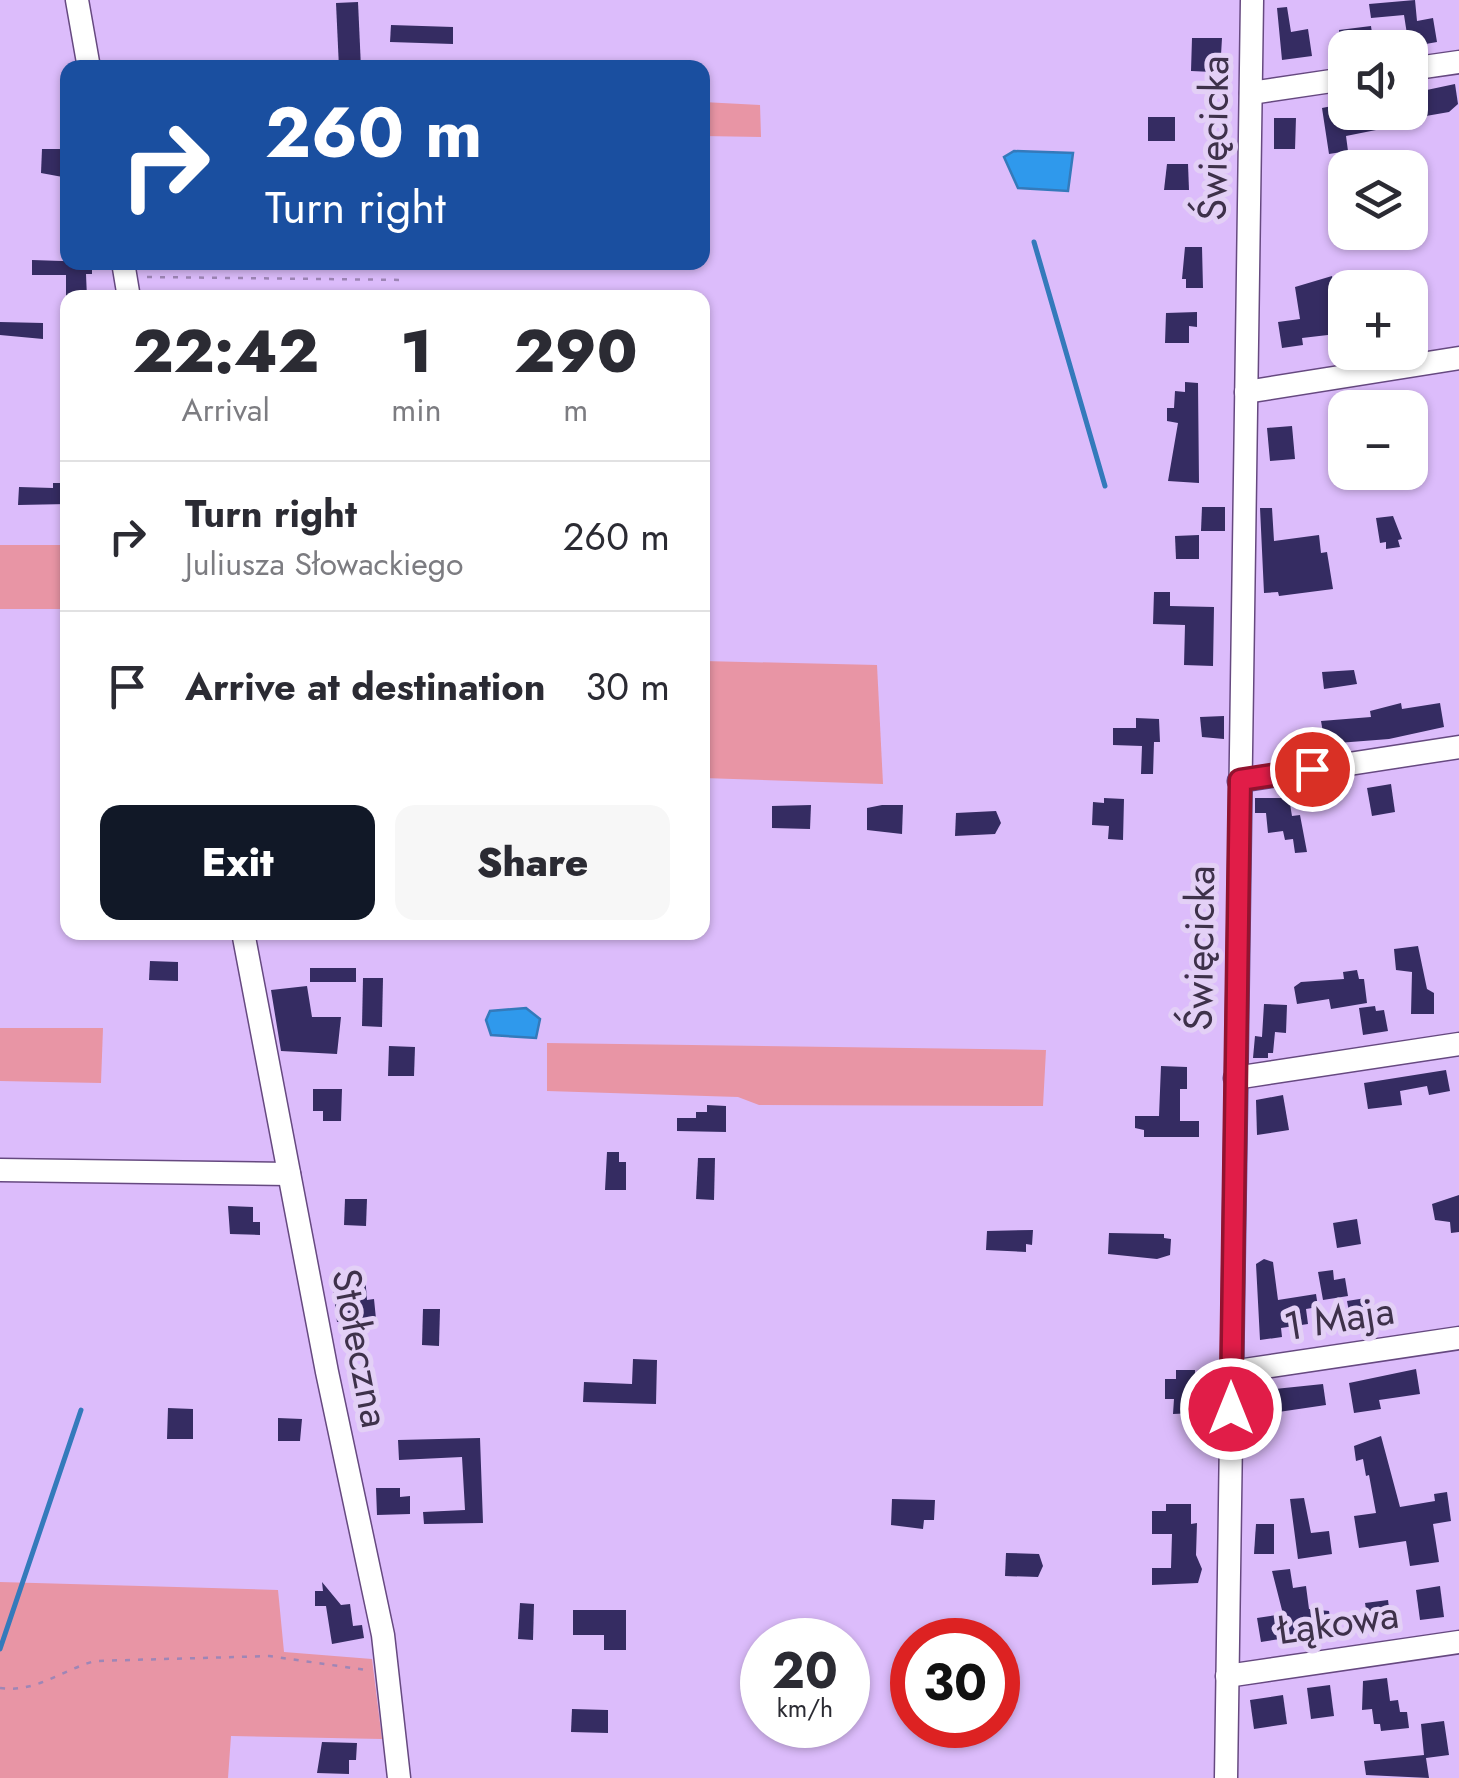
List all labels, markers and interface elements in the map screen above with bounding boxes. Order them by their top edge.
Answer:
map controls [1328,30,1428,490]
button: sound [1328,30,1428,130]
street label: Święcicka [1183,55,1243,221]
text: 260 m [265,82,483,183]
icon: right [100,100,230,230]
button: layers [1328,150,1428,250]
text: Turn right [265,175,446,240]
button: + [1328,270,1428,370]
text: 22:42 [132,308,319,395]
text: 1 [401,308,432,395]
text: 290 [514,308,638,395]
text: Arrival [182,387,270,433]
text: min [391,387,441,433]
text: m [563,387,588,433]
button: − [1328,390,1428,490]
text: Turn right [185,486,357,541]
icon: right [100,509,155,564]
text: 260 m [563,509,670,564]
text: Juliusza Słowackiego [185,541,464,587]
icon: arrive [100,659,155,714]
text: Arrive at destination [185,659,546,714]
text: 30 m [585,659,670,714]
pin [1270,727,1355,812]
icon: arrive [1285,742,1340,797]
button: Exit [100,805,375,920]
button: Share [395,805,670,920]
street label: Święcicka [1169,865,1229,1031]
street label: Stołeczna [317,1263,405,1433]
street label: 1 Maja [1280,1281,1398,1355]
position arrow [1179,1357,1283,1461]
street label: Łąkowa [1273,1585,1402,1659]
speed limit sign: 30 [890,1618,1020,1748]
text: 20 [772,1634,838,1707]
text: km/h [777,1690,833,1726]

